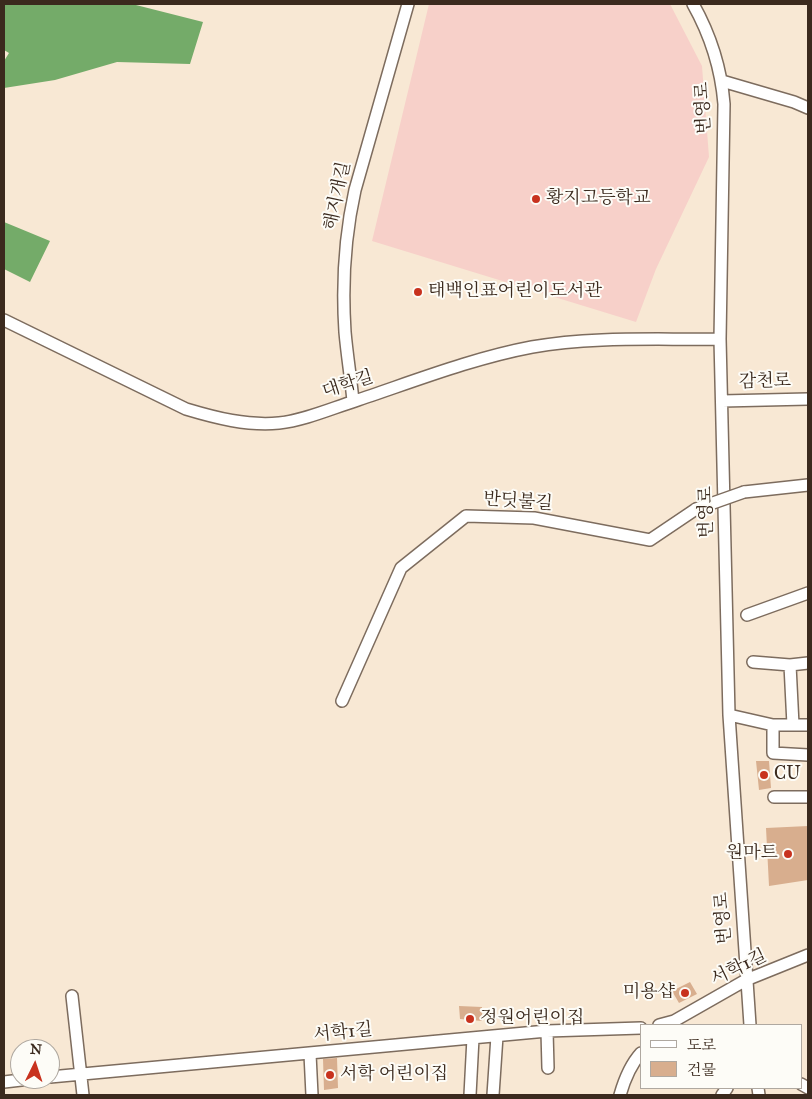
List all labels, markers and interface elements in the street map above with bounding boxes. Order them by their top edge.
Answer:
street label: 번영로 [692,81,716,135]
street label: 해지개길 [320,160,356,232]
place label: 황지고등학교 [546,188,650,210]
marker: 황지고등학교 [530,193,542,205]
place label: 태백인표어린이도서관 [428,281,602,303]
marker: 태백인표어린이도서관 [412,286,424,298]
street label: 대학길 [320,367,376,403]
street label: 감천로 [739,371,791,393]
street label: 번영로 [696,486,718,538]
street label: 반딧불길 [483,489,553,515]
place label: CU [774,764,800,786]
marker: CU [758,769,770,781]
place label: 원마트 [726,843,778,865]
marker: 원마트 [782,848,794,860]
street label: 번영로 [711,891,737,945]
street label: 서학1길 [708,945,770,991]
place label: 미용샵 [623,982,675,1004]
marker: 미용샵 [679,987,691,999]
place label: 정원어린이집 [480,1008,584,1030]
marker: 정원어린이집 [464,1013,476,1025]
street label: 서학1길 [312,1019,374,1047]
legend [640,1024,802,1089]
text: 도로 [687,1036,716,1054]
north arrow [10,1039,60,1089]
text: N [29,1041,43,1058]
text: 건물 [687,1061,716,1079]
place label: 서학 어린이집 [340,1064,448,1086]
marker: 서학 어린이집 [324,1069,336,1081]

